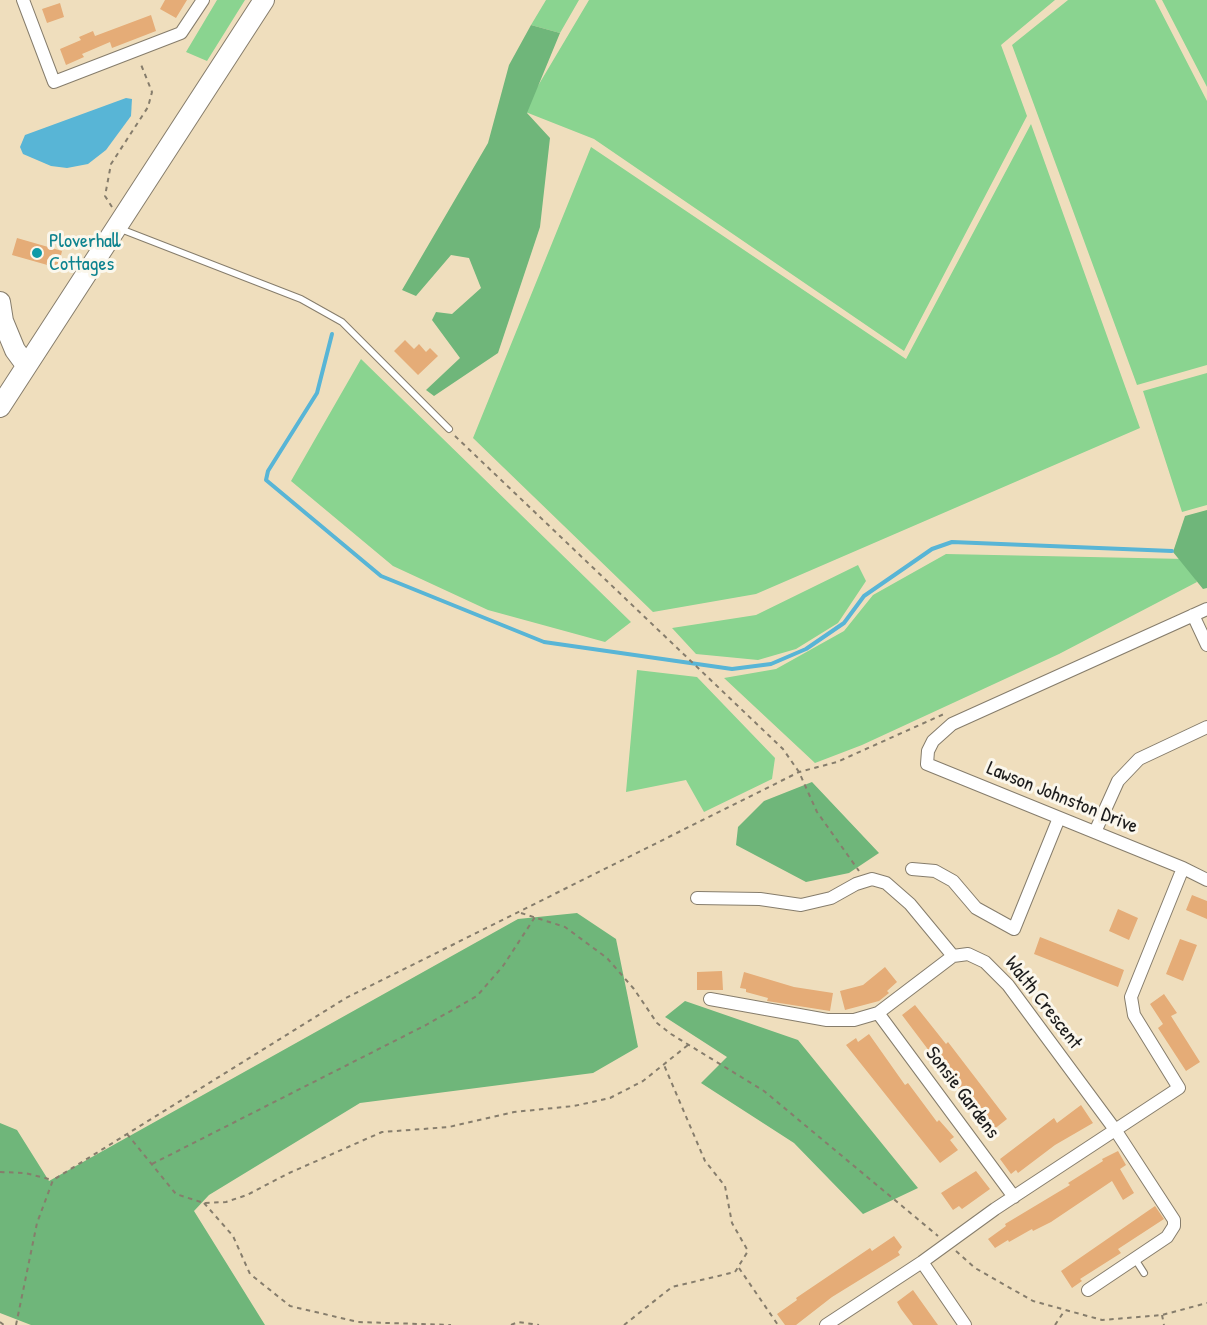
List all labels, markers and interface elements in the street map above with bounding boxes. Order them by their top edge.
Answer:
place label: Ploverhall Cottages [49,230,121,277]
marker: Ploverhall Cottages [30,246,44,260]
street label: Lawson Johnston Drive [983,757,1141,839]
street label: Walth Crescent [999,952,1087,1054]
street label: Sonsie Gardens [920,1042,1004,1144]

